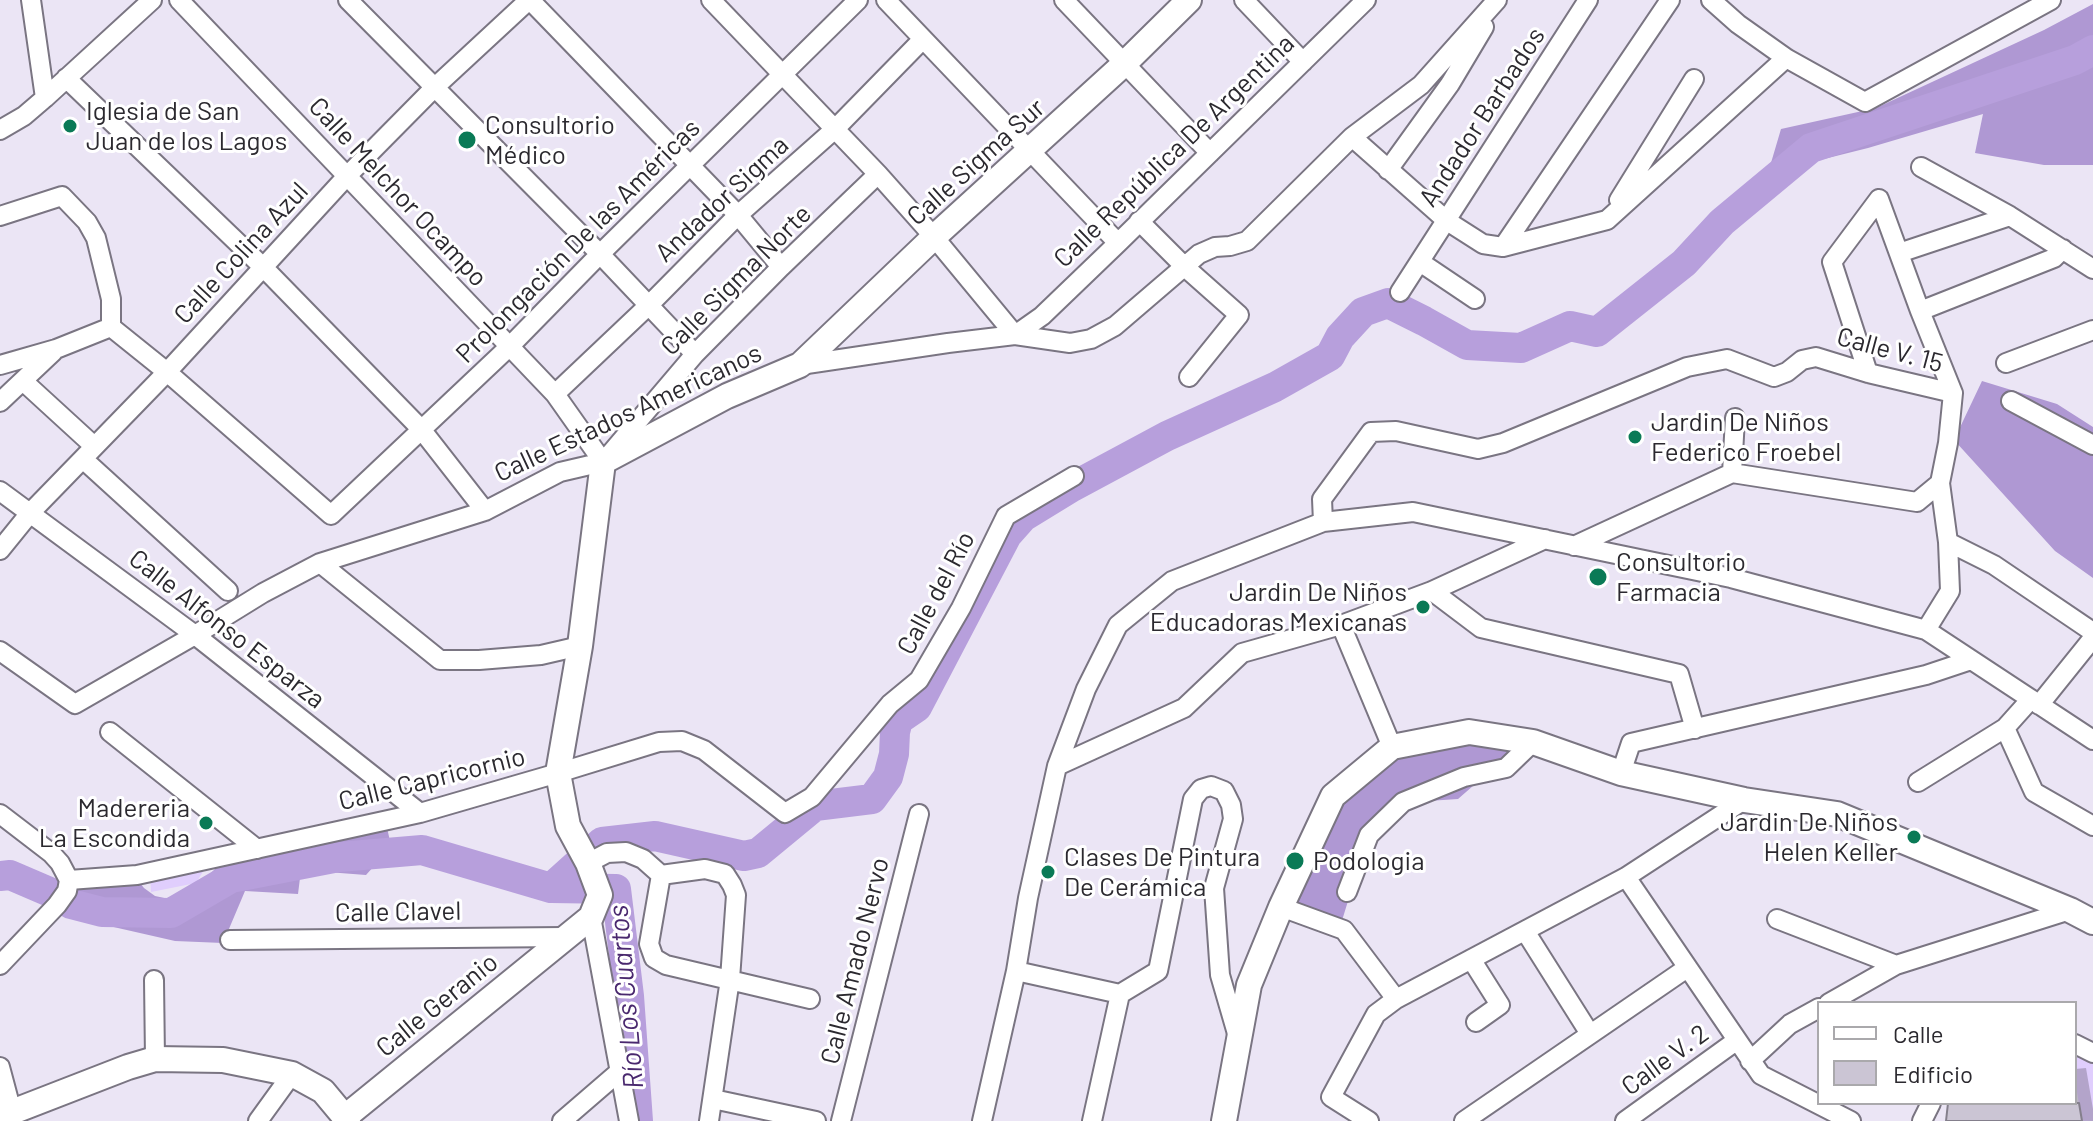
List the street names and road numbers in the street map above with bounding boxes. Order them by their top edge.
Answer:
street label: Andador Barbados [1412,22,1552,212]
street label: Calle República De Argentina [1047,28,1301,274]
street label: Calle Melchor Ocampo [302,91,494,293]
street label: Calle Sigma Sur [901,92,1051,232]
street label: Prolongación De las Américas [450,113,706,369]
street label: Andador Sigma [649,129,795,269]
street label: Calle Colina Azul [167,176,315,330]
street label: Calle Sigma Norte [654,198,818,362]
street label: Calle V. 15 [1834,321,1946,379]
street label: Calle Estados Americanos [489,337,767,489]
street label: Calle del Río [891,526,981,660]
street label: Calle Alfonso Esparza [123,543,331,715]
street label: Calle Capricornio [336,741,528,817]
street label: Calle Amado Nervo [814,854,896,1068]
street label: Calle Clavel [334,895,462,929]
street label: Calle Geranio [370,947,504,1063]
street label: Calle V. 2 [1615,1018,1715,1102]

